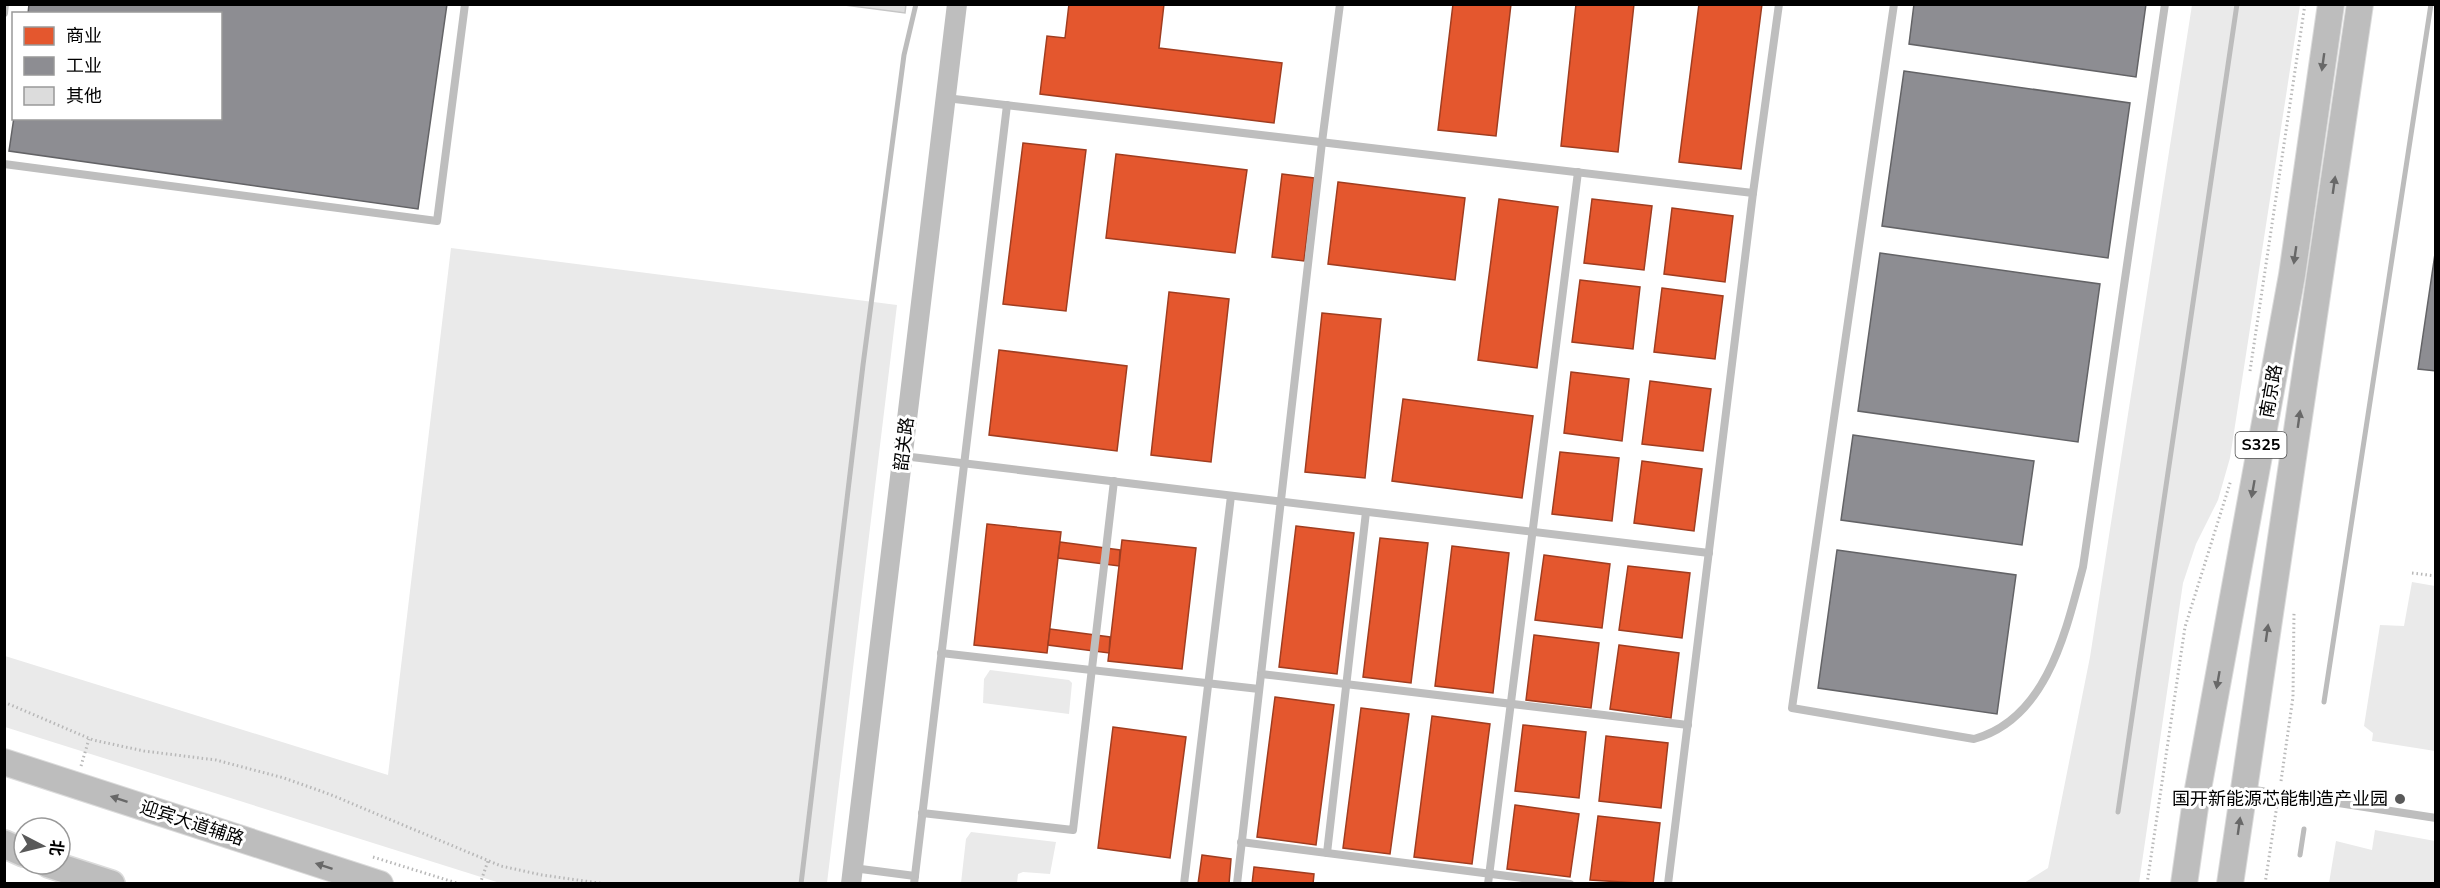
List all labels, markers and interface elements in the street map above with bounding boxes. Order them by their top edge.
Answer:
legend [12,12,222,120]
text: 商业 [66,24,102,48]
one-way arrow [2318,53,2327,72]
text: 工业 [66,54,102,78]
text: 其他 [66,84,102,108]
one-way arrow [2329,175,2338,194]
one-way arrow [2290,246,2299,265]
street label: 南京路 [2254,362,2288,420]
one-way arrow [2295,410,2304,429]
street label: 韶关路 [889,416,919,472]
road number: S325 [2236,432,2286,458]
one-way arrow [2248,479,2257,498]
one-way arrow [2263,623,2272,642]
one-way arrow [2213,671,2222,690]
place label: 国开新能源芯能制造产业园 [2172,787,2388,811]
marker: 国开新能源芯能制造产业园 [2393,792,2407,806]
one-way arrow [110,794,128,803]
street label: 迎宾大道辅路 [137,795,247,851]
north arrow [12,816,72,876]
one-way arrow [2234,816,2243,835]
text: 北 [44,838,68,857]
one-way arrow [315,860,333,870]

